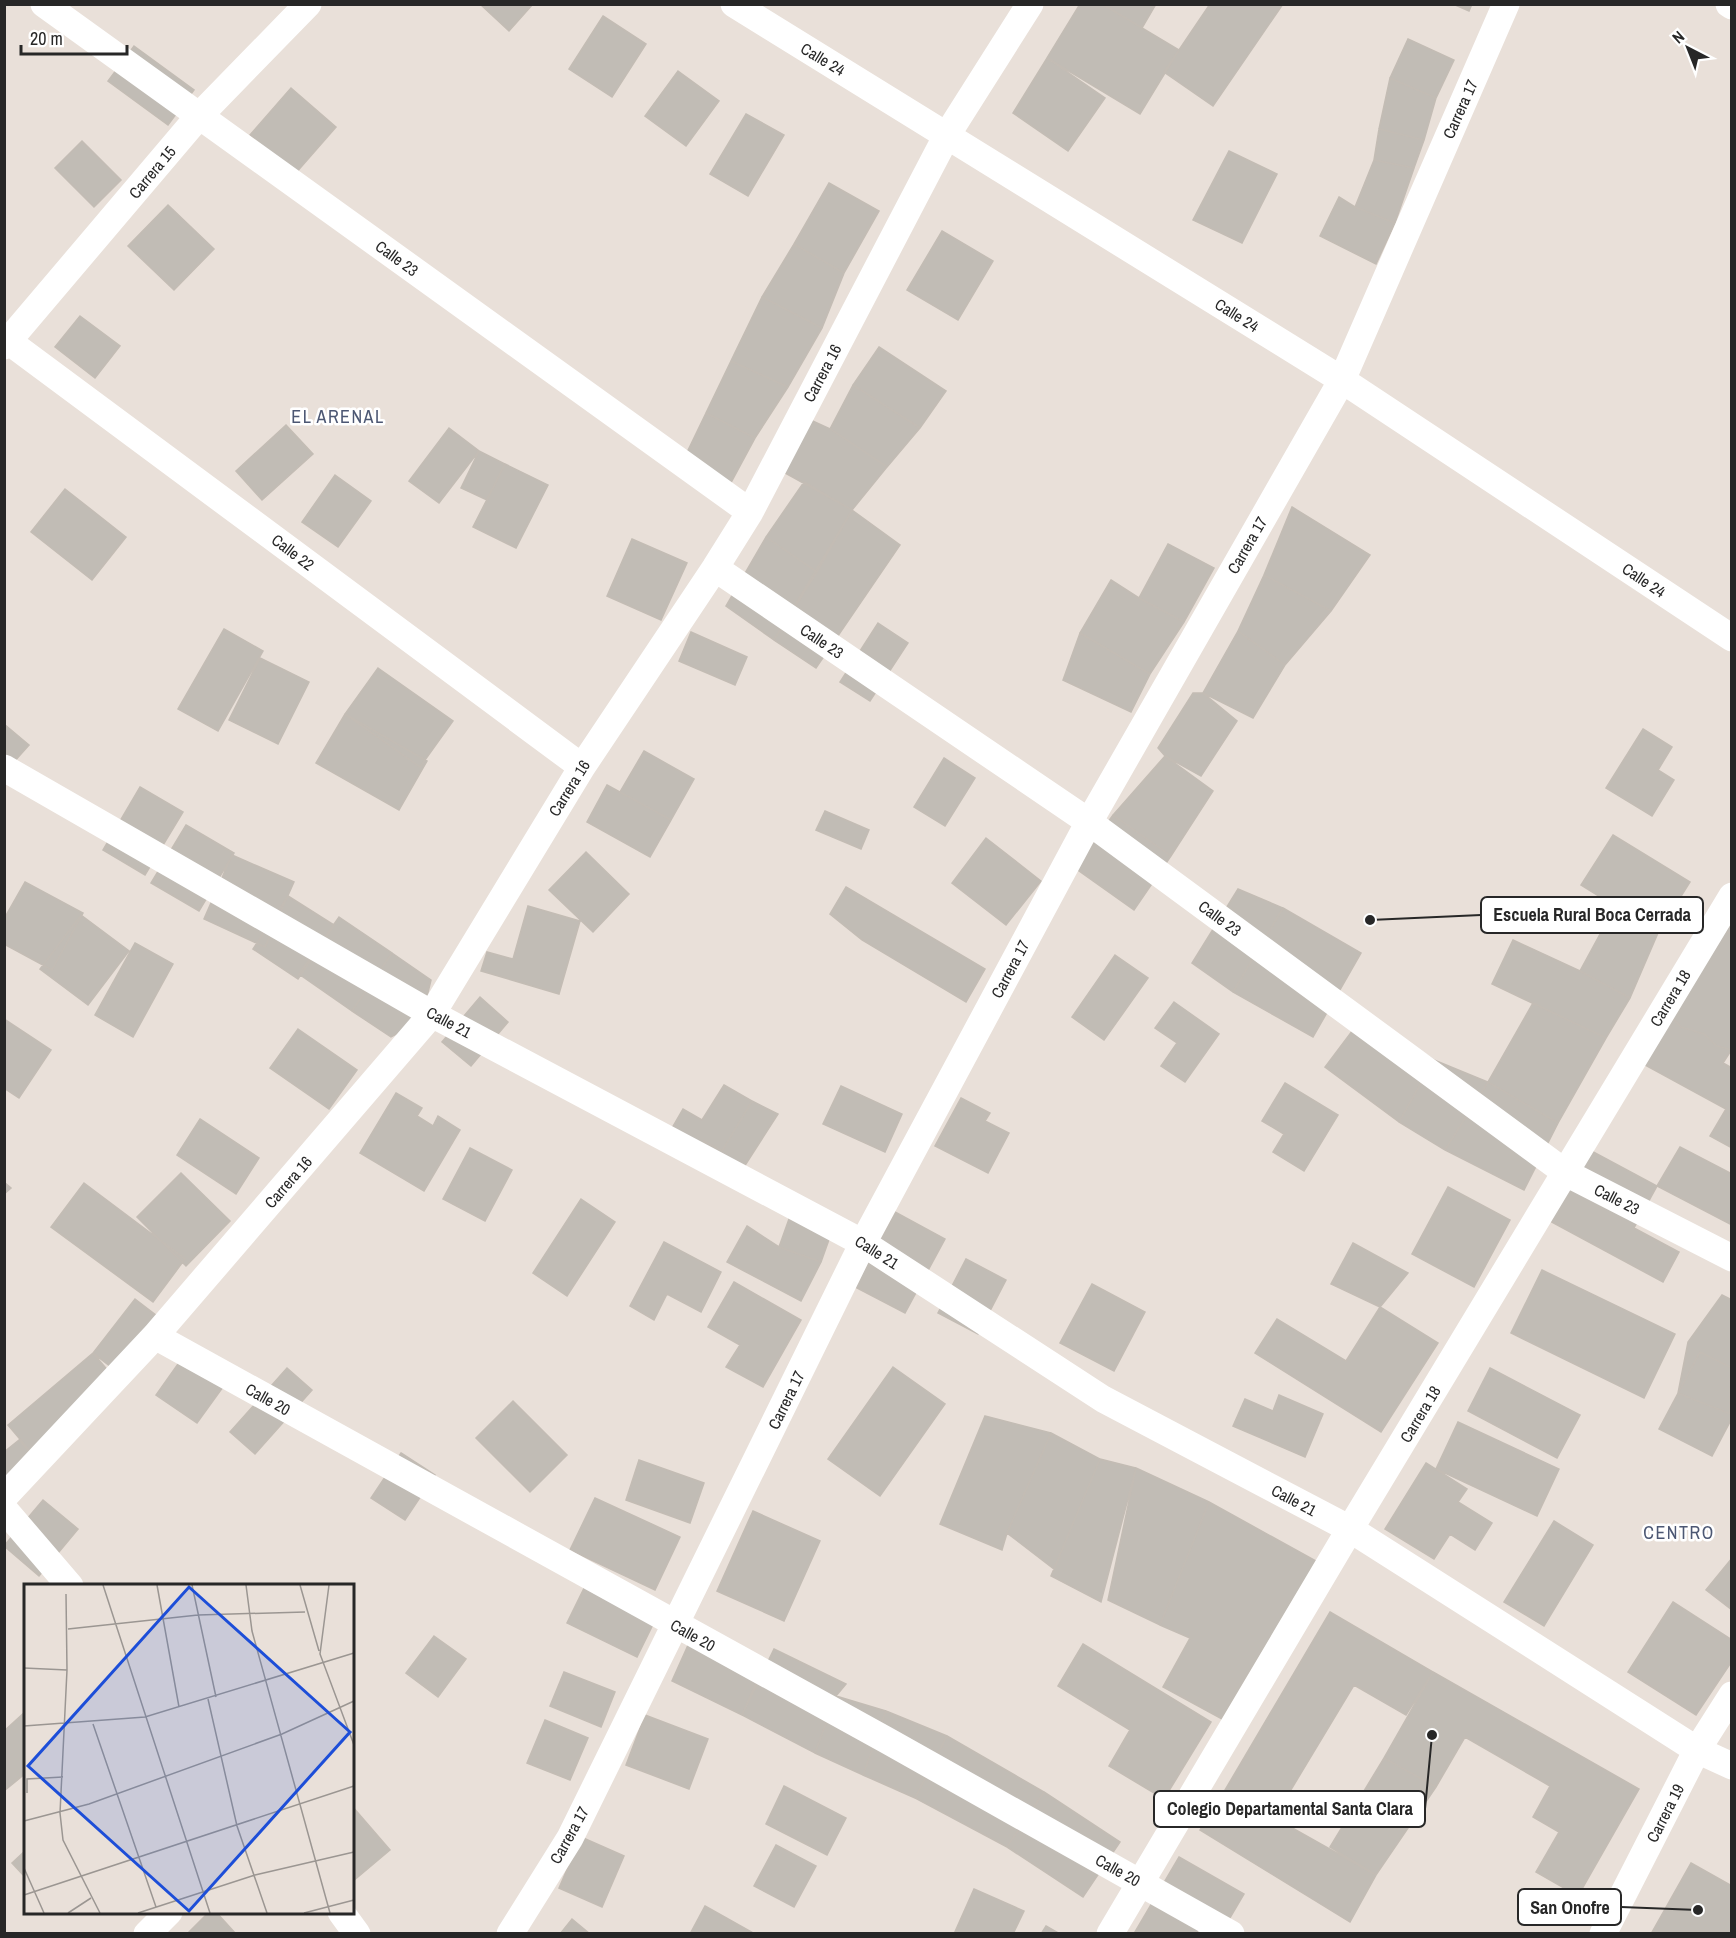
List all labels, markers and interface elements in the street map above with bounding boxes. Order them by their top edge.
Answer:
scale bar [21,18,128,56]
north arrow [1658,18,1718,78]
text: 20 m [30,26,63,51]
text: N [1667,26,1689,48]
street label: Calle 24 [797,37,849,81]
street label: Carrera 17 [1437,76,1483,142]
street label: Carrera 15 [123,141,181,203]
street label: Calle 23 [371,235,423,281]
street label: Calle 24 [1211,293,1263,337]
street label: Carrera 16 [798,340,846,406]
district label: EL ARENAL [291,404,385,429]
street label: Carrera 17 [1222,512,1272,578]
street label: Calle 22 [267,529,319,575]
street label: Calle 24 [1618,557,1670,603]
street label: Calle 23 [796,618,848,664]
street label: Carrera 16 [543,756,595,820]
street label: Calle 23 [1194,895,1246,941]
callout: Escuela Rural Boca Cerrada [1481,897,1703,933]
text: Escuela Rural Boca Cerrada [1493,902,1692,927]
street label: Carrera 17 [986,936,1034,1002]
street label: Carrera 18 [1644,965,1696,1031]
street label: Calle 21 [423,1001,476,1043]
street label: Carrera 16 [259,1151,317,1213]
street label: Calle 23 [1591,1178,1643,1220]
street label: Calle 21 [851,1230,904,1274]
street label: Carrera 17 [762,1367,810,1433]
street label: Calle 20 [242,1378,294,1420]
street label: Carrera 18 [1394,1381,1446,1447]
street label: Calle 21 [1268,1479,1321,1521]
district label: CENTRO [1643,1520,1715,1545]
inset map [24,1584,354,1914]
street label: Calle 20 [667,1614,719,1656]
street label: Carrera 19 [1641,1780,1689,1846]
callout: Colegio Departamental Santa Clara [1154,1791,1425,1827]
text: Colegio Departamental Santa Clara [1167,1796,1414,1821]
street label: Carrera 17 [544,1802,594,1868]
street label: Calle 20 [1092,1849,1144,1891]
callout: San Onofre [1518,1889,1621,1925]
text: San Onofre [1530,1895,1610,1920]

